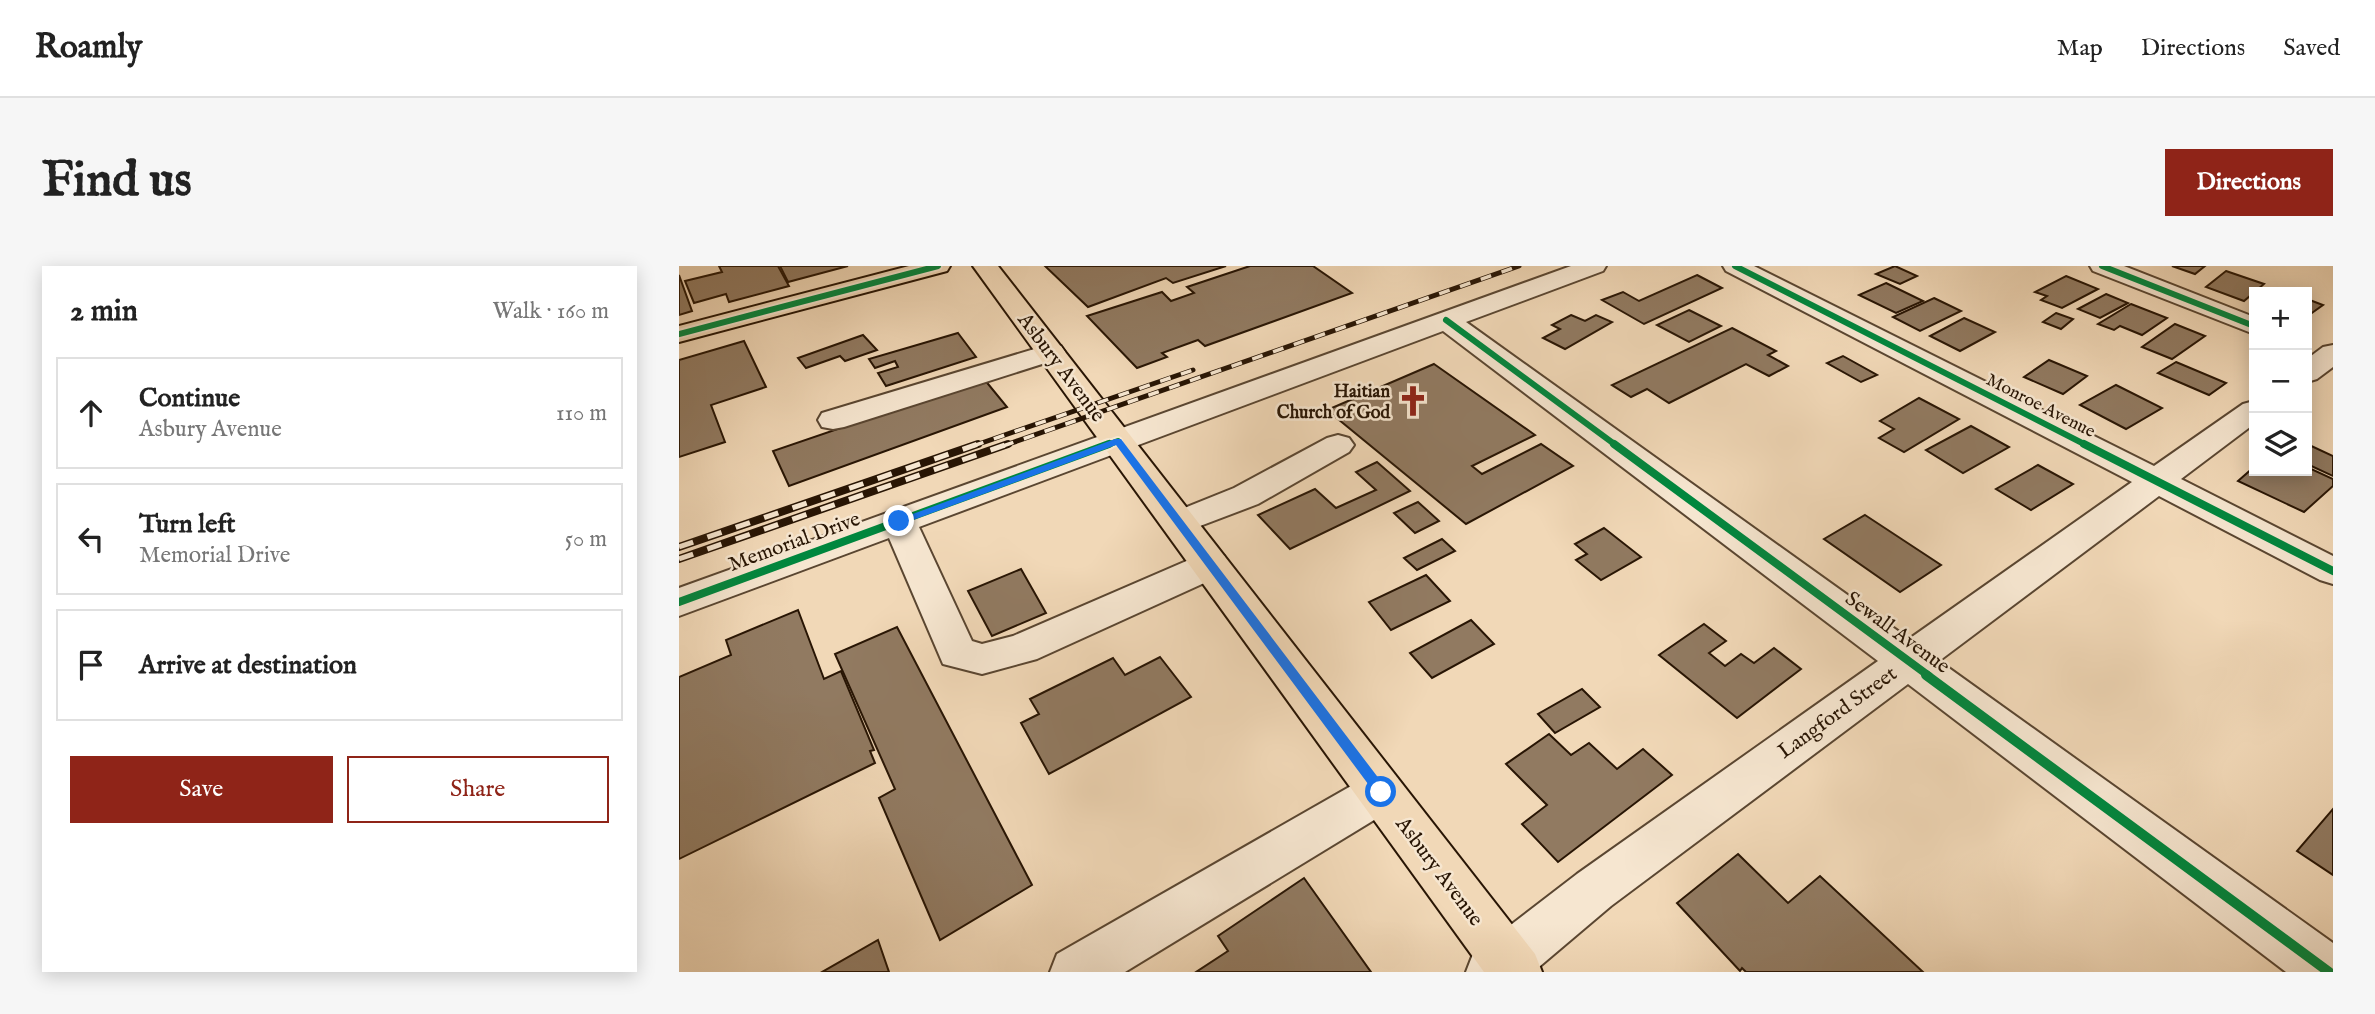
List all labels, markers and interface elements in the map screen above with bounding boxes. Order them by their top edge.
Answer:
text: Roamly [35,27,142,69]
text: Map [2057,33,2103,64]
text: Directions [2141,33,2245,64]
text: Saved [2283,33,2340,64]
button: Directions [2165,149,2333,216]
text: Find us [42,151,192,213]
map controls [2249,287,2312,476]
button: + [2249,287,2312,350]
text: 2 min [70,293,138,331]
text: Walk · 160 m [492,297,609,326]
street label: Asbury Avenue [1010,307,1111,428]
button: − [2249,350,2312,413]
street label: Monroe Avenue [1982,369,2099,444]
place label: Haitian Church of God [1277,381,1390,425]
text: Continue [139,382,240,415]
church icon: Haitian Church of God [1396,384,1430,418]
icon: ahead [72,394,110,432]
text: 110 m [556,399,607,428]
button: layers [2249,413,2312,476]
text: Asbury Avenue [139,415,282,444]
route end [883,505,914,536]
street label: Memorial Drive [725,506,864,579]
text: Turn left [139,508,236,541]
icon: left [72,520,110,558]
text: 50 m [565,525,607,554]
text: Memorial Drive [139,541,290,570]
street label: Sewall Avenue [1839,586,1955,681]
icon: arrive [72,646,110,684]
text: Arrive at destination [139,649,357,682]
street label: Langford Street [1773,661,1903,766]
button: Save [70,756,333,823]
button: Share [347,756,609,823]
route start [1365,776,1396,807]
street label: Asbury Avenue [1388,811,1489,932]

